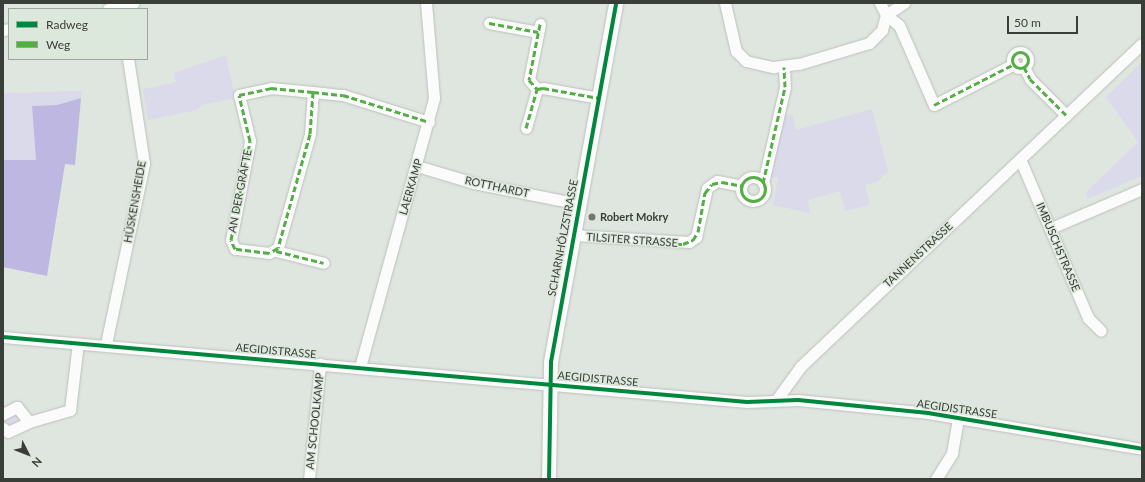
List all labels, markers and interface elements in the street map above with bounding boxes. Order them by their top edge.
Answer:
legend [8,8,148,60]
scale bar [1009,8,1080,34]
text: 50 m [1014,15,1041,30]
text: Radweg [46,17,88,32]
text: Weg [46,37,70,52]
street label: AN DER GRÄFTE [225,148,255,234]
street label: LAERKAMP [397,157,425,217]
street label: HÜSKENSHEIDE [121,160,149,244]
street label: ROTTHARDT [464,174,530,200]
street label: SCHARNHÖLZSTRASSE [545,178,581,298]
street label: IMBUSCHSTRASSE [1033,201,1083,293]
place label: Robert Mokry [600,210,668,224]
marker: Robert Mokry [587,212,597,222]
street label: TANNENSTRASSE [881,220,955,290]
street label: TILSITER STRASSE [586,230,678,250]
street label: AEGIDISTRASSE [235,341,317,361]
street label: AEGIDISTRASSE [557,369,639,389]
street label: AM SCHOOLKAMP [303,372,327,470]
street label: AEGIDISTRASSE [916,397,998,421]
north arrow [8,434,48,474]
text: N [30,455,45,470]

